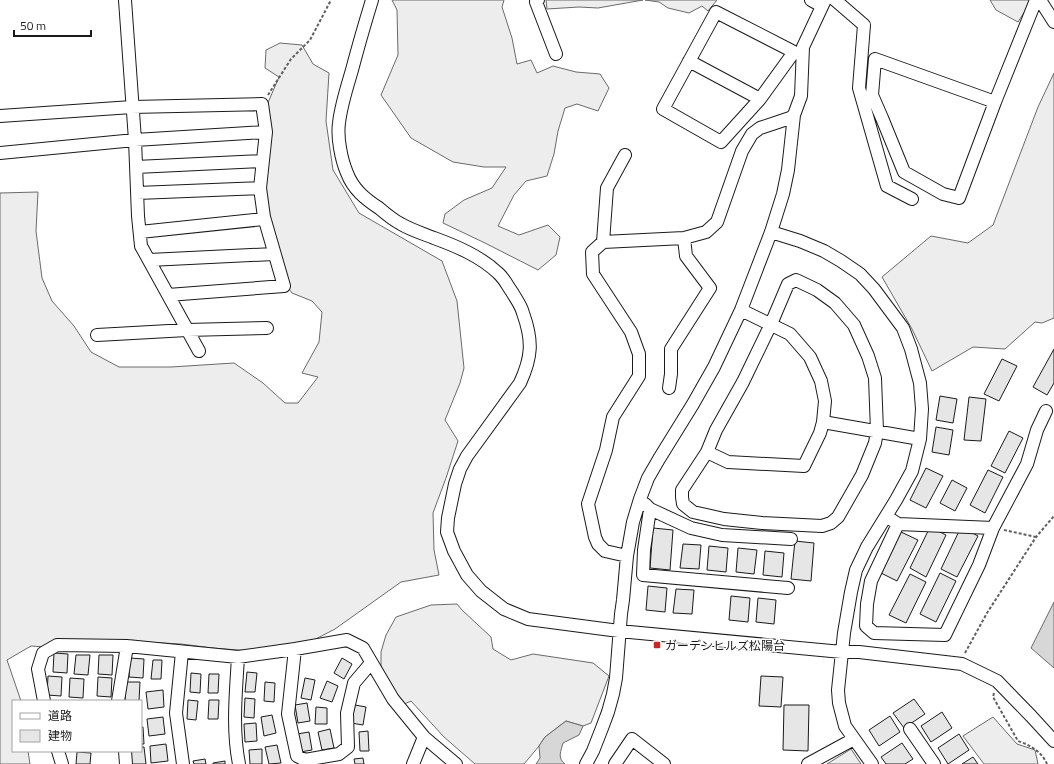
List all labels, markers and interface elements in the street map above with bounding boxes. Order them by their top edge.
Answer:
scale bar [14,12,91,38]
text: 50 m [20,16,46,35]
place label: ガーデンヒルズ松陽台 [665,636,785,655]
marker: ガーデンヒルズ松陽台 [652,640,662,650]
legend [12,700,142,752]
text: 道路 [48,706,72,725]
text: 建物 [48,726,72,745]

